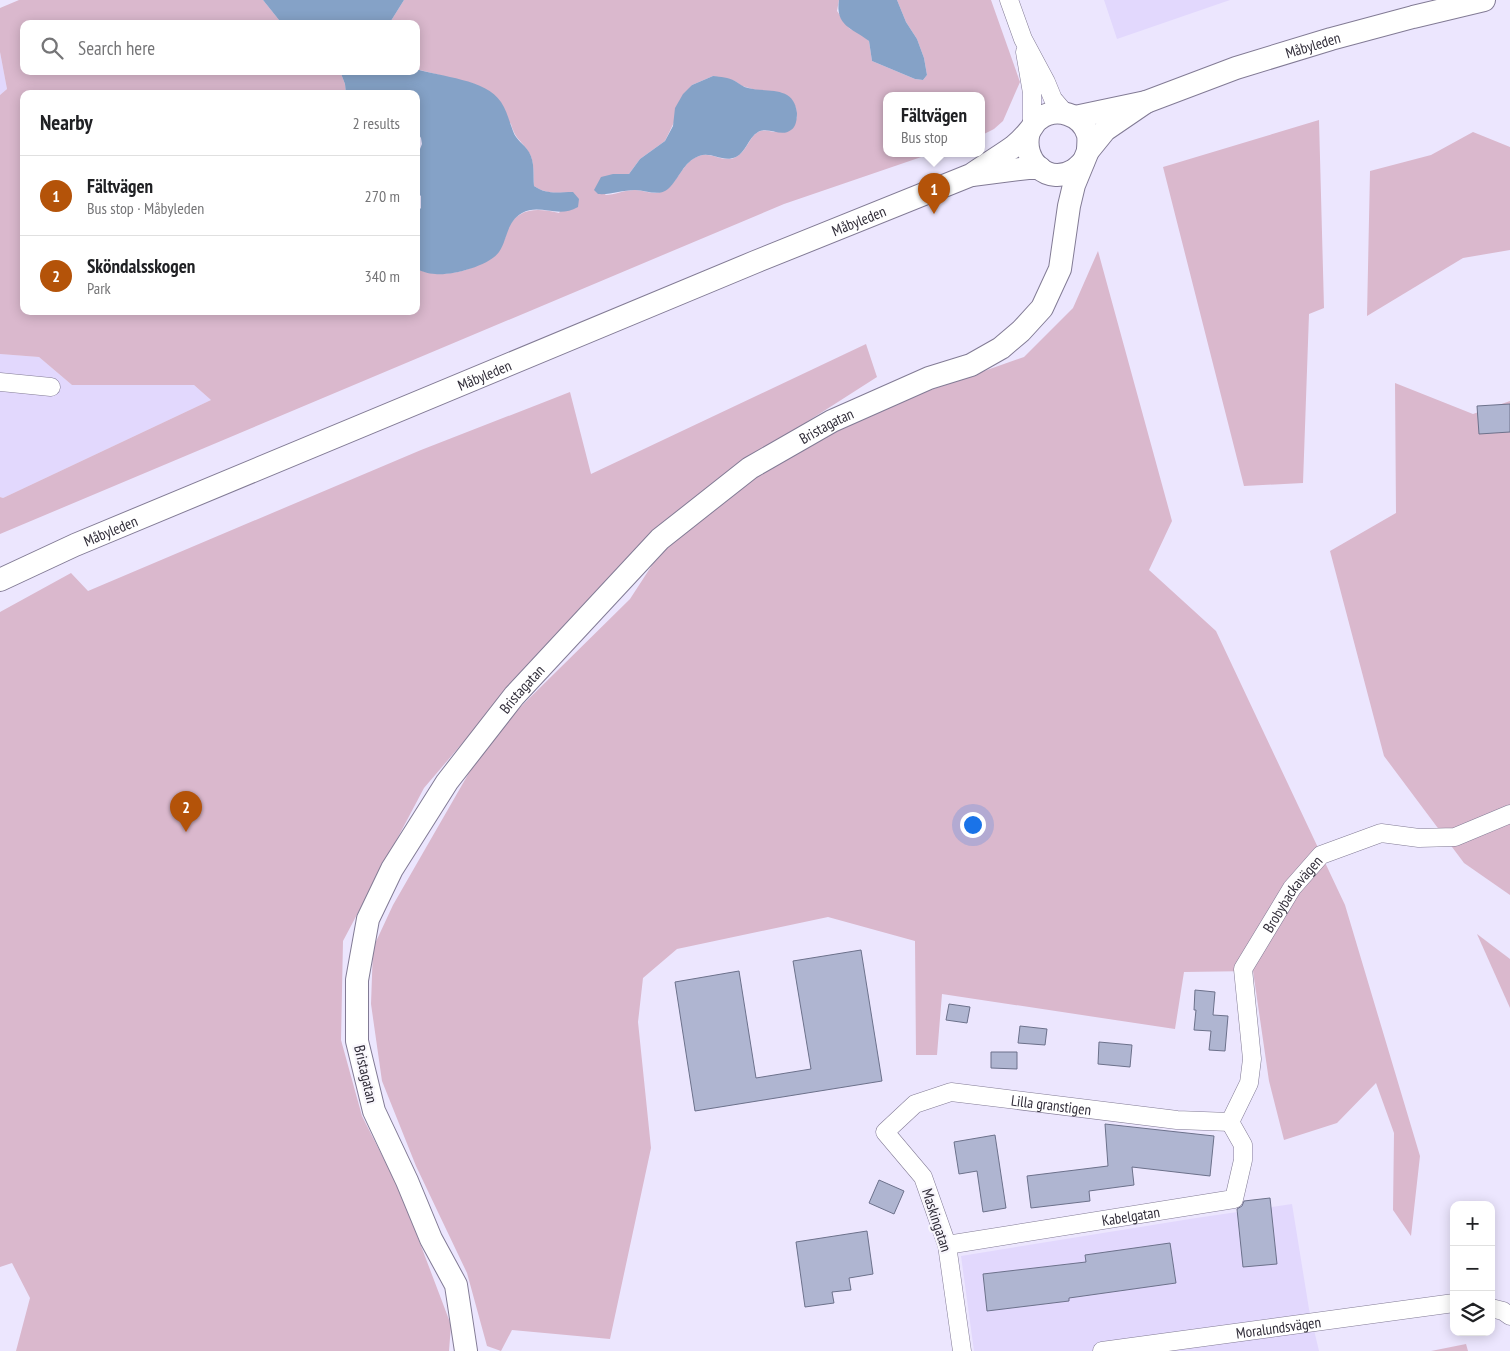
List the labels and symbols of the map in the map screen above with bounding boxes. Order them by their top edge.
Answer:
street label: Måbyleden [1283,27,1342,62]
pin: 1 [918,173,950,214]
street label: Måbyleden [829,201,888,240]
street label: Måbyleden [454,355,514,394]
street label: Bristagatan [795,403,856,447]
street label: Måbyleden [81,511,140,550]
street label: Bristagatan [495,660,548,717]
pin: 2 [170,791,202,832]
your location [960,812,986,838]
street label: Brobybackavägen [1258,851,1326,936]
street label: Bristagatan [350,1043,382,1105]
street label: Lilla granstigen [1010,1090,1092,1119]
street label: Maskingatan [918,1186,956,1254]
street label: Kabelgatan [1100,1202,1161,1230]
street label: Moralundsvägen [1235,1312,1322,1342]

